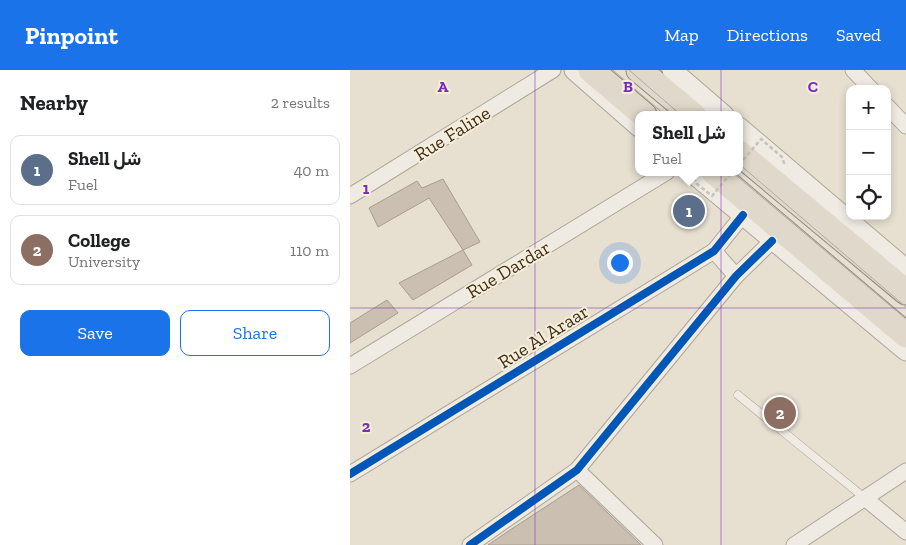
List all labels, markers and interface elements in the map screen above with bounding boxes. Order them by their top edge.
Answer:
text: Pinpoint [25,21,118,50]
text: Map [664,24,699,46]
text: Directions [727,24,808,46]
text: Saved [836,24,881,46]
text: A [438,77,449,96]
text: B [623,77,633,96]
text: C [808,77,818,96]
map controls [846,85,891,220]
button: + [846,85,891,130]
text: Nearby [20,90,88,115]
text: 2 results [271,93,330,112]
street label: Rue Faline [410,101,495,166]
popup [635,111,743,176]
text: Shell شل [652,121,726,144]
button: − [846,130,891,175]
text: Shell شل [68,147,141,170]
text: Fuel [652,149,682,168]
text: 1 [34,161,40,180]
text: 40 m [294,161,329,180]
text: Fuel [68,175,98,194]
button: locate [846,175,891,220]
text: 1 [363,179,370,198]
pin: 1 [673,192,705,230]
text: College [68,229,130,252]
street label: Rue Dardar [462,235,554,303]
text: 2 [33,241,41,260]
text: 110 m [290,241,329,260]
your location [607,250,633,276]
text: University [68,252,140,271]
street label: Rue Al Araar [494,299,593,373]
button: Save [20,310,170,356]
button: Share [180,310,330,356]
pin: 2 [764,394,796,432]
text: 2 [362,417,371,436]

